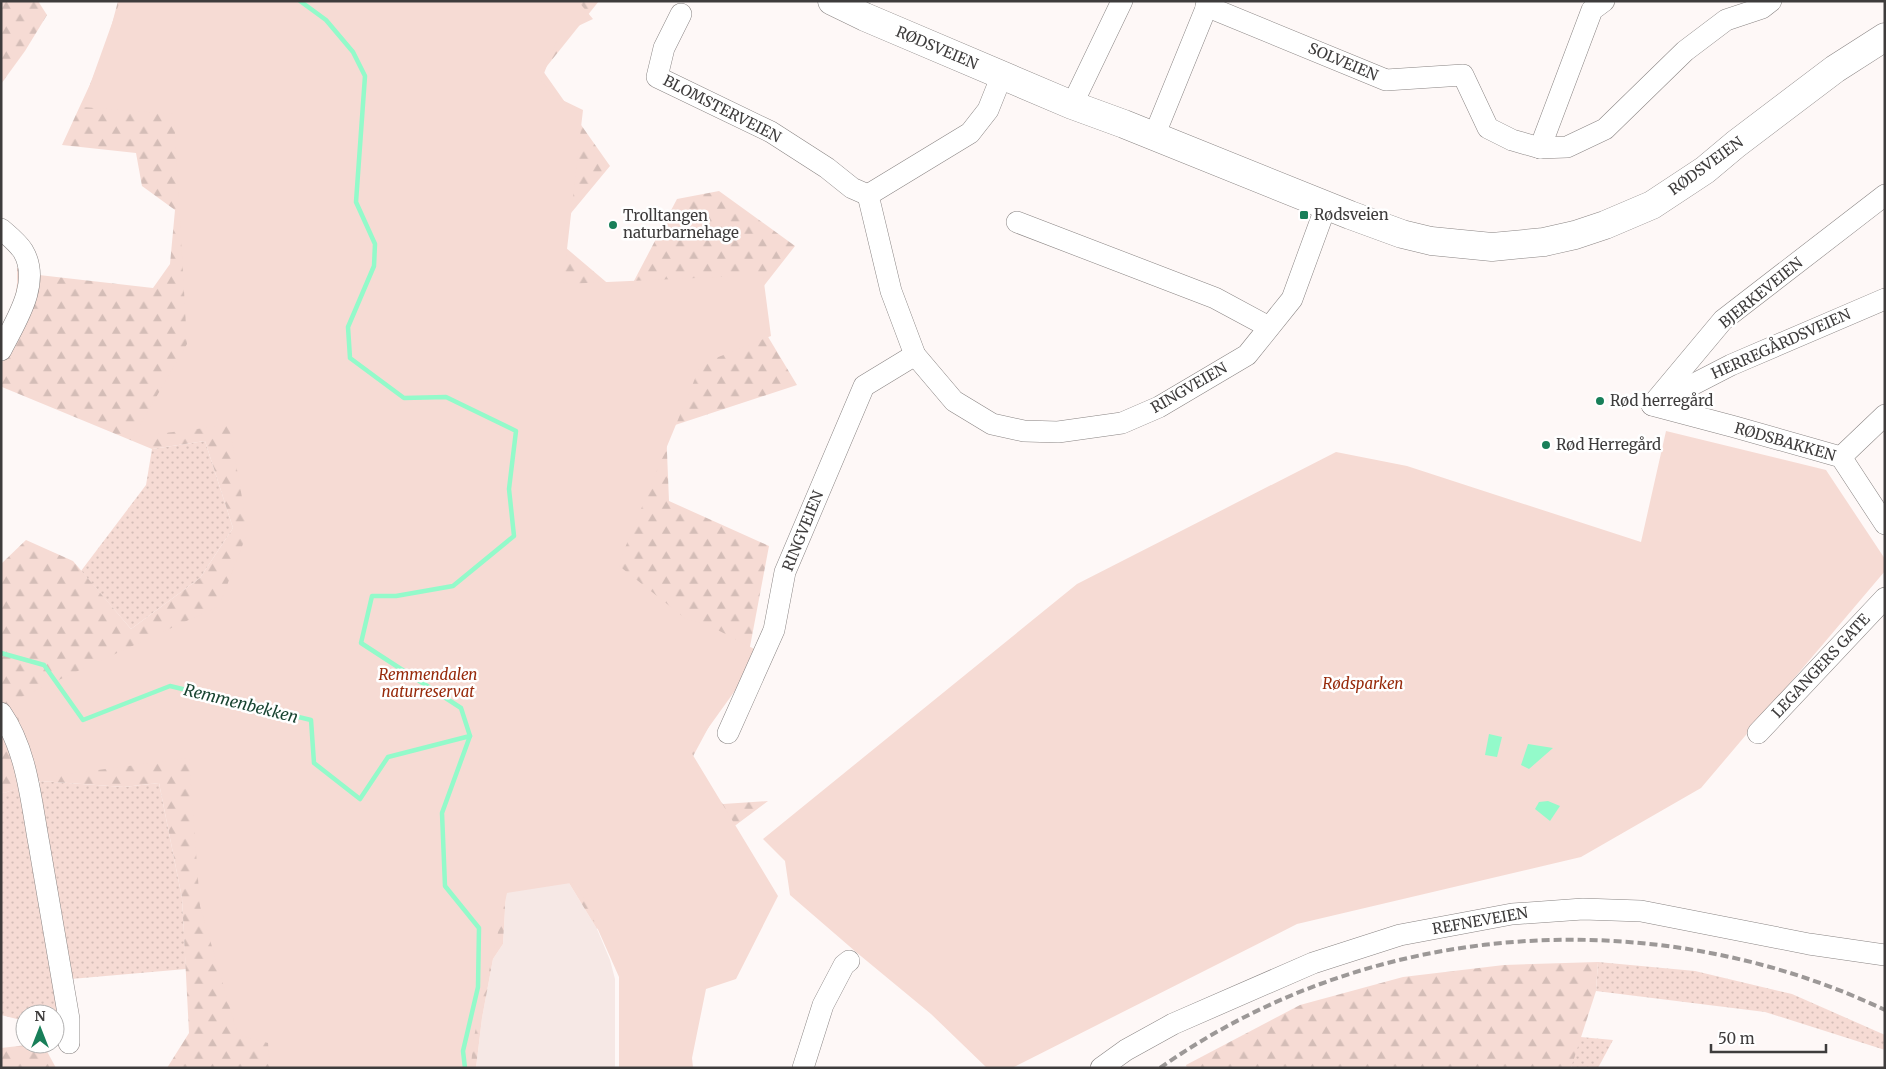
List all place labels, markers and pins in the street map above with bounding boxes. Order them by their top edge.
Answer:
place label: Rødsveien [1314,205,1389,224]
place label: Trolltangen naturbarnehage [623,206,739,242]
marker: Rødsveien [1298,209,1310,221]
marker: Trolltangen naturbarnehage [607,219,619,231]
place label: Rød herregård [1610,391,1713,410]
marker: Rød herregård [1594,395,1606,407]
place label: Rød Herregård [1556,435,1661,454]
marker: Rød Herregård [1540,439,1552,451]

